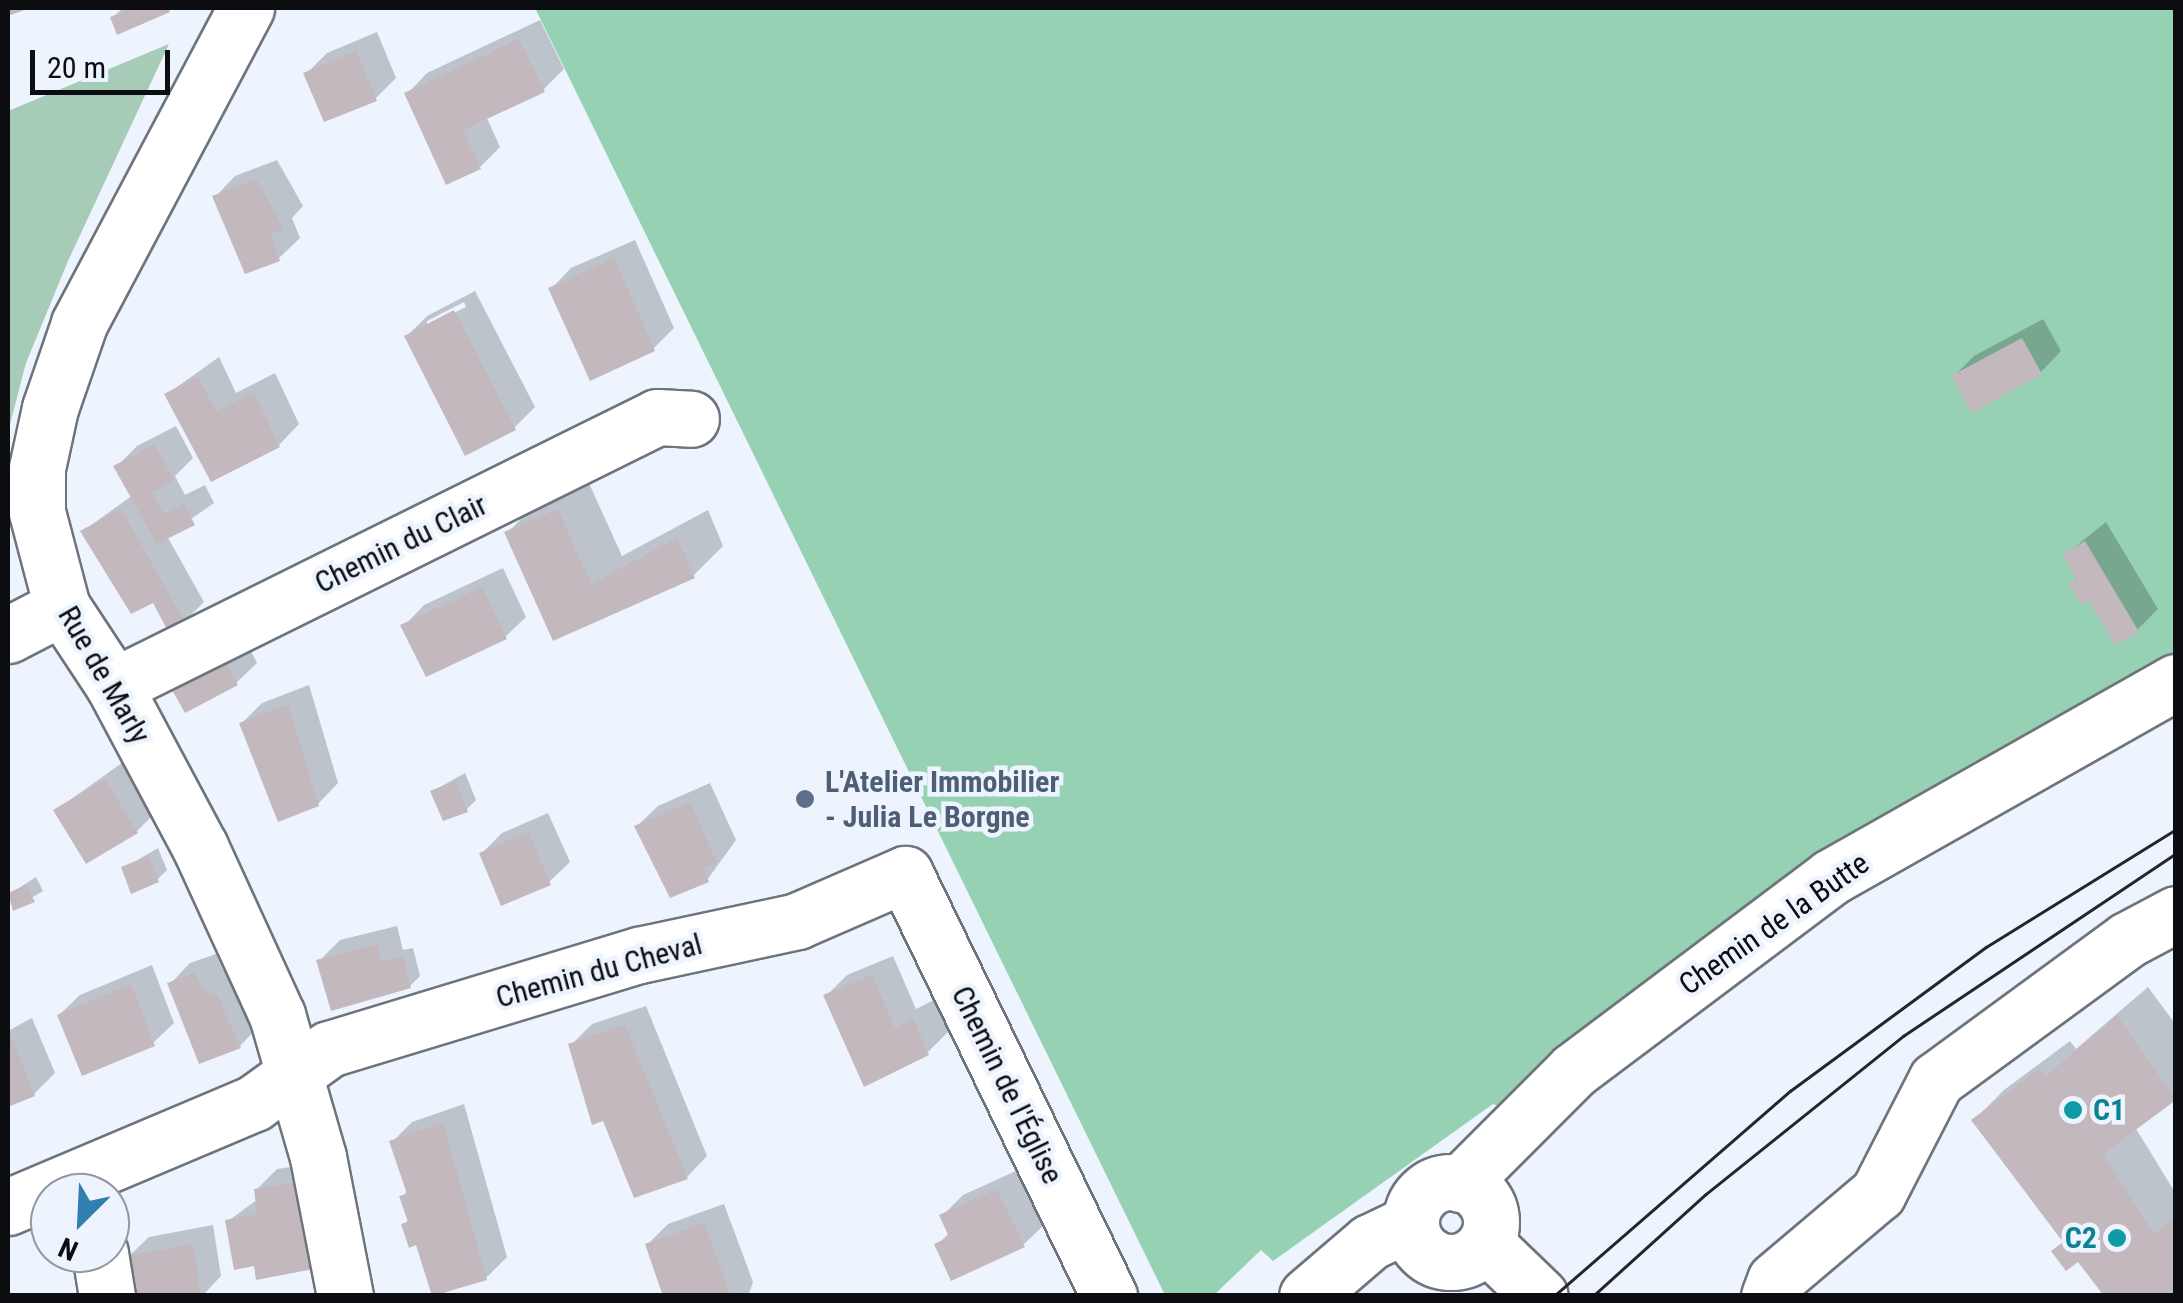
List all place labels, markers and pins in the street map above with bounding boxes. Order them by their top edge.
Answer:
place label: L'Atelier Immobilier - Julia Le Borgne [825,764,1059,834]
marker: L'Atelier Immobilier - Julia Le Borgne [794,788,816,810]
place label: C1 [2093,1092,2125,1128]
marker: C1 [2062,1099,2084,1121]
place label: C2 [2065,1220,2097,1256]
marker: C2 [2106,1227,2128,1249]

